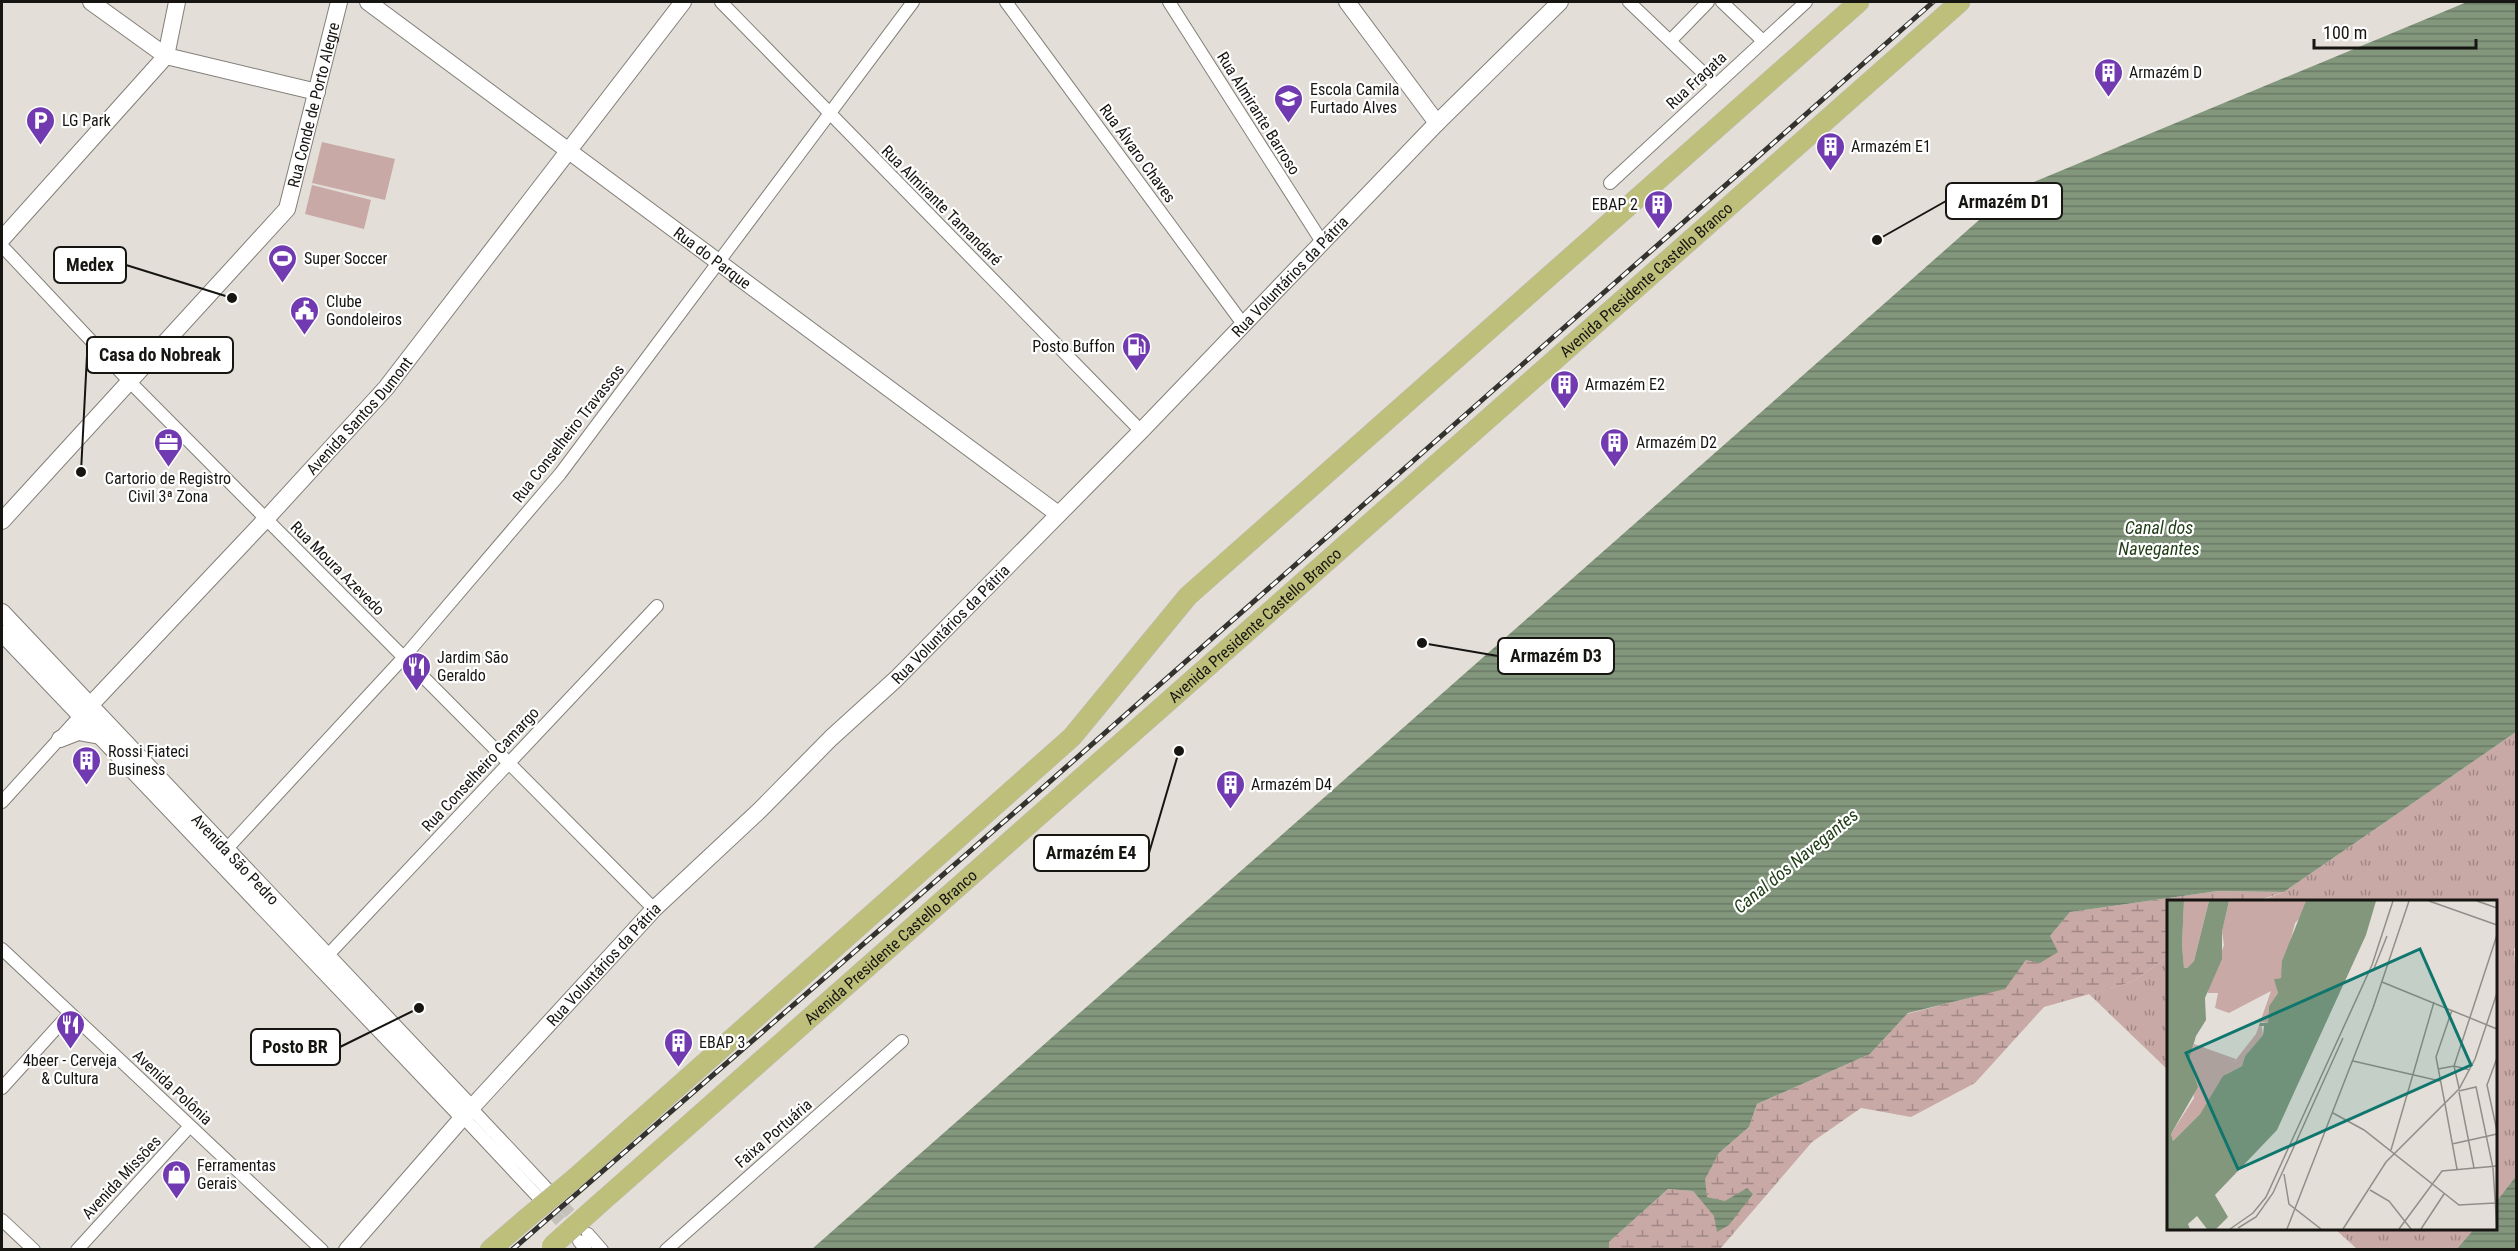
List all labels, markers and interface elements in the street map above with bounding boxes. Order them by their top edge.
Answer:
scale bar [2314,12,2476,50]
street label: Rua Conde de Porto Alegre [284,20,344,189]
text: 100 m [2323,22,2367,43]
street label: Rua Almirante Barroso [1213,48,1304,178]
street label: Rua Fragata [1662,48,1730,113]
building icon: Armazém D [2092,56,2124,98]
place label: Armazém D [2129,63,2202,82]
place label: Escola Camila Furtado Alves [1310,80,1399,117]
school or university icon: Escola Camila Furtado Alves [1273,82,1305,124]
street label: Rua Álvaro Chaves [1095,100,1180,206]
parking icon: LG Park [25,104,57,146]
place label: LG Park [62,111,112,130]
building icon: Armazém E1 [1814,130,1846,172]
place label: Armazém E1 [1851,137,1931,156]
street label: Rua Almirante Tamandaré [878,141,1006,269]
callout: Armazém D1 [1946,183,2062,219]
building icon: EBAP 2 [1643,188,1675,230]
text: Armazém D1 [1958,191,2050,212]
place label: EBAP 2 [1592,195,1638,214]
street label: Avenida Presidente Castello Branco [1556,198,1737,361]
street label: Rua Voluntários da Pátria [1228,212,1352,341]
street label: Rua do Parque [670,223,755,293]
sports icon: Super Soccer [267,242,299,284]
callout: Medex [54,247,126,283]
place label: Super Soccer [304,249,388,268]
text: Medex [66,254,114,275]
place label: Clube Gondoleiros [326,292,402,329]
public building icon: Clube Gondoleiros [289,294,321,336]
fuel station icon: Posto Buffon [1120,330,1152,372]
callout: Casa do Nobreak [87,337,233,373]
place label: Posto Buffon [1032,337,1115,356]
text: Casa do Nobreak [99,344,221,365]
street label: Avenida Santos Dumont [302,353,416,479]
street label: Rua Conselheiro Travassos [509,360,628,506]
building icon: Armazém E2 [1548,368,1580,410]
place label: Armazém E2 [1585,375,1665,394]
office icon: Cartorio de Registro Civil 3ª Zona [152,426,184,468]
building icon: Armazém D2 [1599,426,1631,468]
place label: Armazém D2 [1636,433,1717,452]
place label: Cartorio de Registro Civil 3ª Zona [105,469,231,506]
street label: Rua Moura Azevedo [287,517,389,619]
water label: Canal dos Navegantes [2118,517,2200,559]
street label: Avenida Presidente Castello Branco [1164,544,1345,707]
street label: Rua Voluntários da Pátria [888,561,1014,688]
callout: Armazém D3 [1498,638,1614,674]
text: Armazém D3 [1510,645,1602,666]
place label: Jardim São Geraldo [437,648,508,685]
restaurant icon: Jardim São Geraldo [400,650,432,692]
street label: Rua Conselheiro Camargo [418,703,543,836]
place label: Rossi Fiateci Business [108,742,189,779]
building icon: Rossi Fiateci Business [71,744,103,786]
building icon: Armazém D4 [1214,768,1246,810]
place label: Armazém D4 [1251,775,1332,794]
water label: Canal dos Navegantes [1729,804,1862,917]
street label: Avenida São Pedro [188,810,283,909]
callout: Armazém E4 [1034,835,1149,871]
text: Armazém E4 [1046,842,1136,863]
street label: Avenida Presidente Castello Branco [800,866,981,1029]
street label: Rua Voluntários da Pátria [543,899,665,1030]
inset map [2167,900,2497,1230]
restaurant icon: 4beer - Cerveja & Cultura [54,1008,86,1050]
building icon: EBAP 3 [662,1026,694,1068]
callout: Posto BR [251,1029,340,1065]
place label: EBAP 3 [699,1033,745,1052]
text: Posto BR [262,1036,328,1057]
street label: Avenida Polônia [129,1046,216,1129]
place label: 4beer - Cerveja & Cultura [23,1051,117,1088]
street label: Faixa Portuária [731,1095,816,1172]
street label: Avenida Missões [78,1132,165,1223]
place label: Ferramentas Gerais [197,1156,276,1193]
shop icon: Ferramentas Gerais [160,1158,192,1200]

